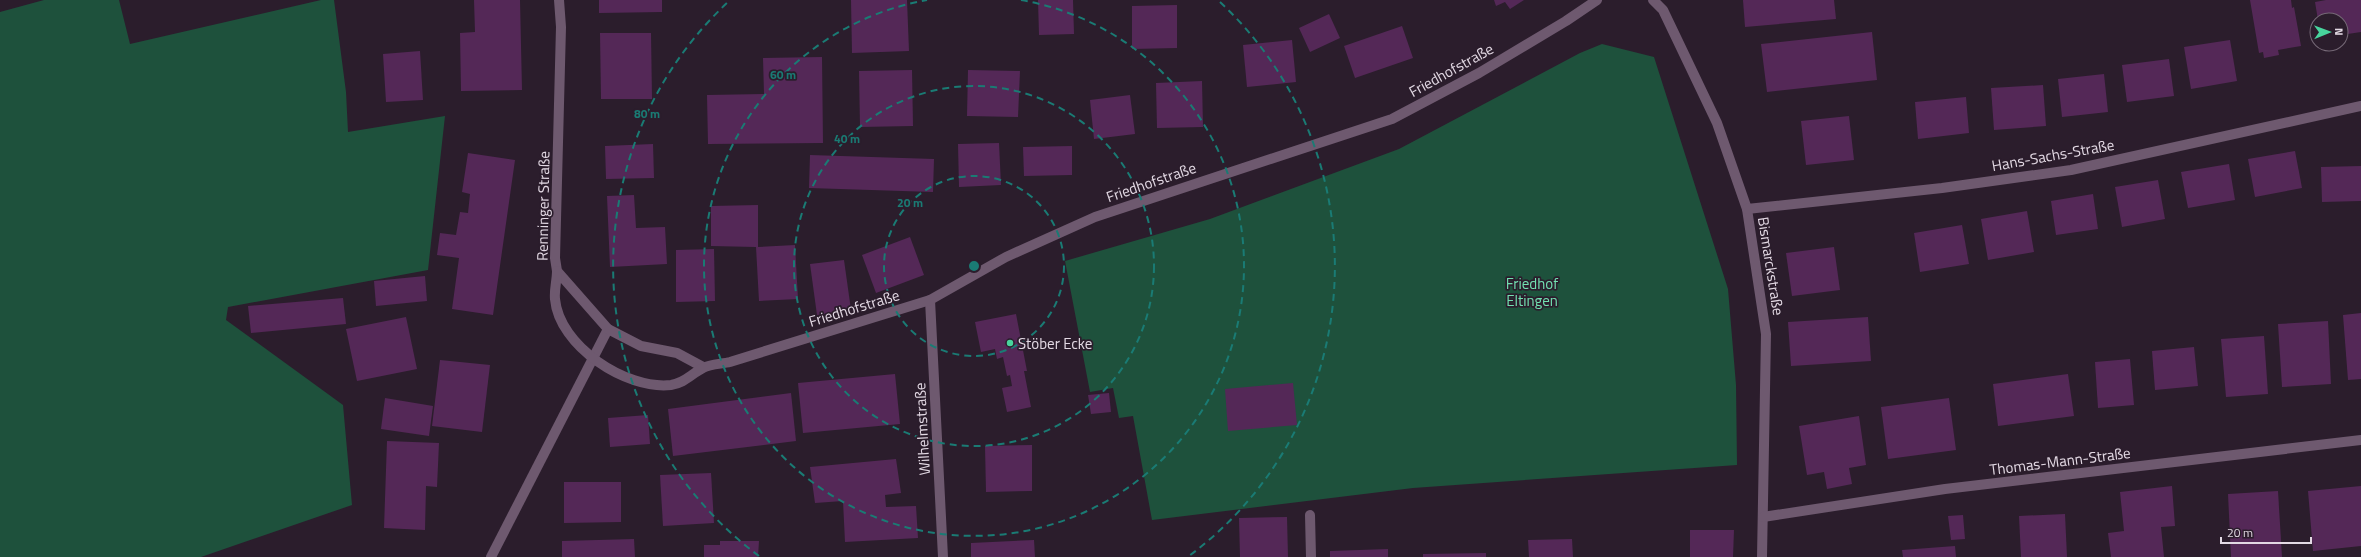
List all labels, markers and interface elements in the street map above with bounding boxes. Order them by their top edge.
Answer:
north arrow [2309,12,2349,52]
text: N [2331,28,2347,36]
street label: Friedhofstraße [1404,37,1498,103]
text: 60 m [770,65,796,84]
text: 80 m [634,104,660,123]
text: 40 m [834,129,860,148]
street label: Hans-Sachs-Straße [1990,133,2116,177]
street label: Renninger Straße [531,151,555,261]
street label: Friedhofstraße [1103,156,1199,208]
text: 20 m [897,193,923,212]
street label: Bismarckstraße [1752,215,1790,317]
centre of rings [967,259,981,273]
park label: Friedhof Eltingen [1506,272,1558,312]
street label: Friedhofstraße [806,283,902,333]
place label: Stöber Ecke [1018,332,1092,355]
marker: Stöber Ecke [1005,338,1015,348]
street label: Wilhelmstraße [908,382,936,476]
street label: Thomas-Mann-Straße [1988,441,2132,481]
scale bar [2221,519,2311,545]
text: 20 m [2227,523,2253,542]

